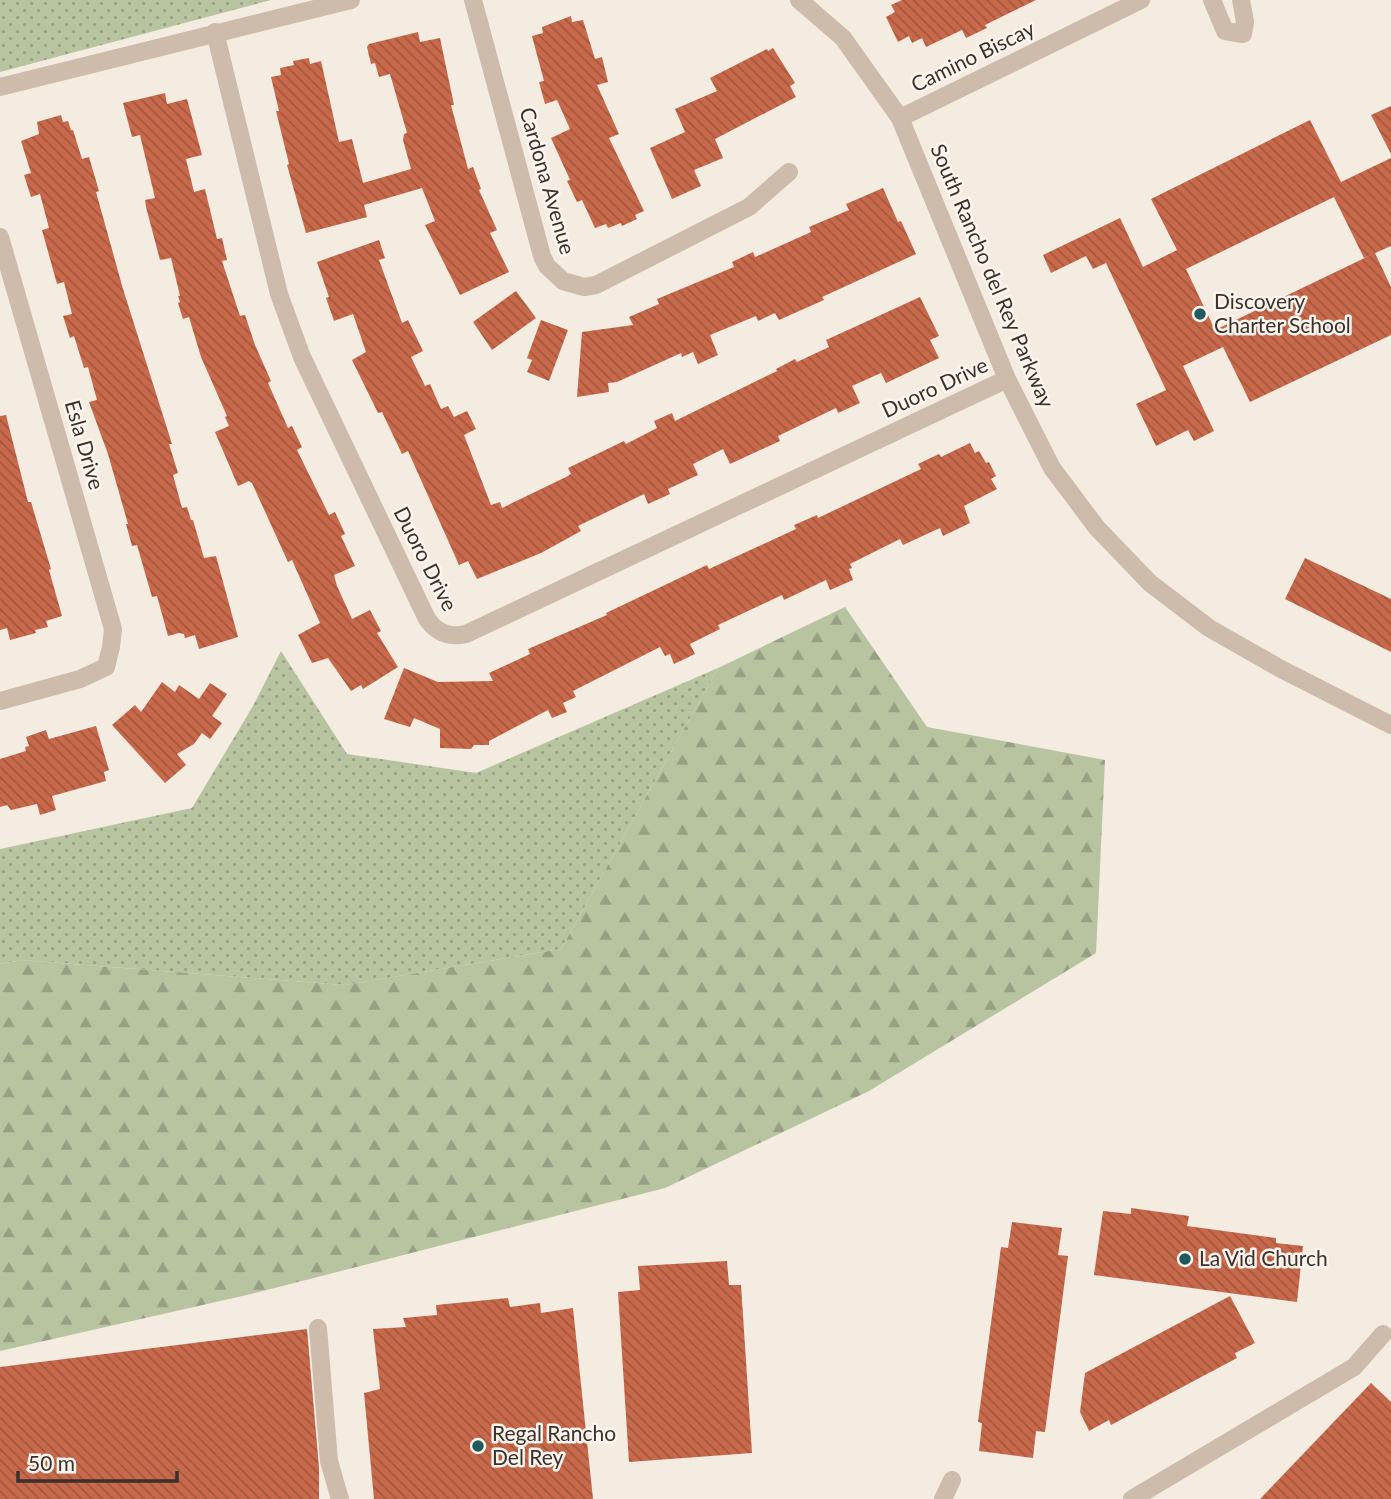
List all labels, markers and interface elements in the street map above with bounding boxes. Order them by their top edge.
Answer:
street label: Camino Biscay [907,15,1038,96]
street label: Cardona Avenue [516,104,581,257]
street label: South Rancho del Rey Parkway [926,140,1060,411]
place label: Discovery Charter School [1214,288,1351,337]
marker: Discovery Charter School [1192,306,1208,322]
street label: Duoro Drive [877,351,991,422]
street label: Esla Drive [61,397,110,492]
street label: Duoro Drive [389,502,463,615]
place label: La Vid Church [1199,1245,1328,1270]
marker: La Vid Church [1177,1251,1193,1267]
place label: Regal Rancho Del Rey [492,1420,616,1469]
marker: Regal Rancho Del Rey [470,1438,486,1454]
scale bar [18,1440,177,1484]
text: 50 m [28,1450,75,1475]

